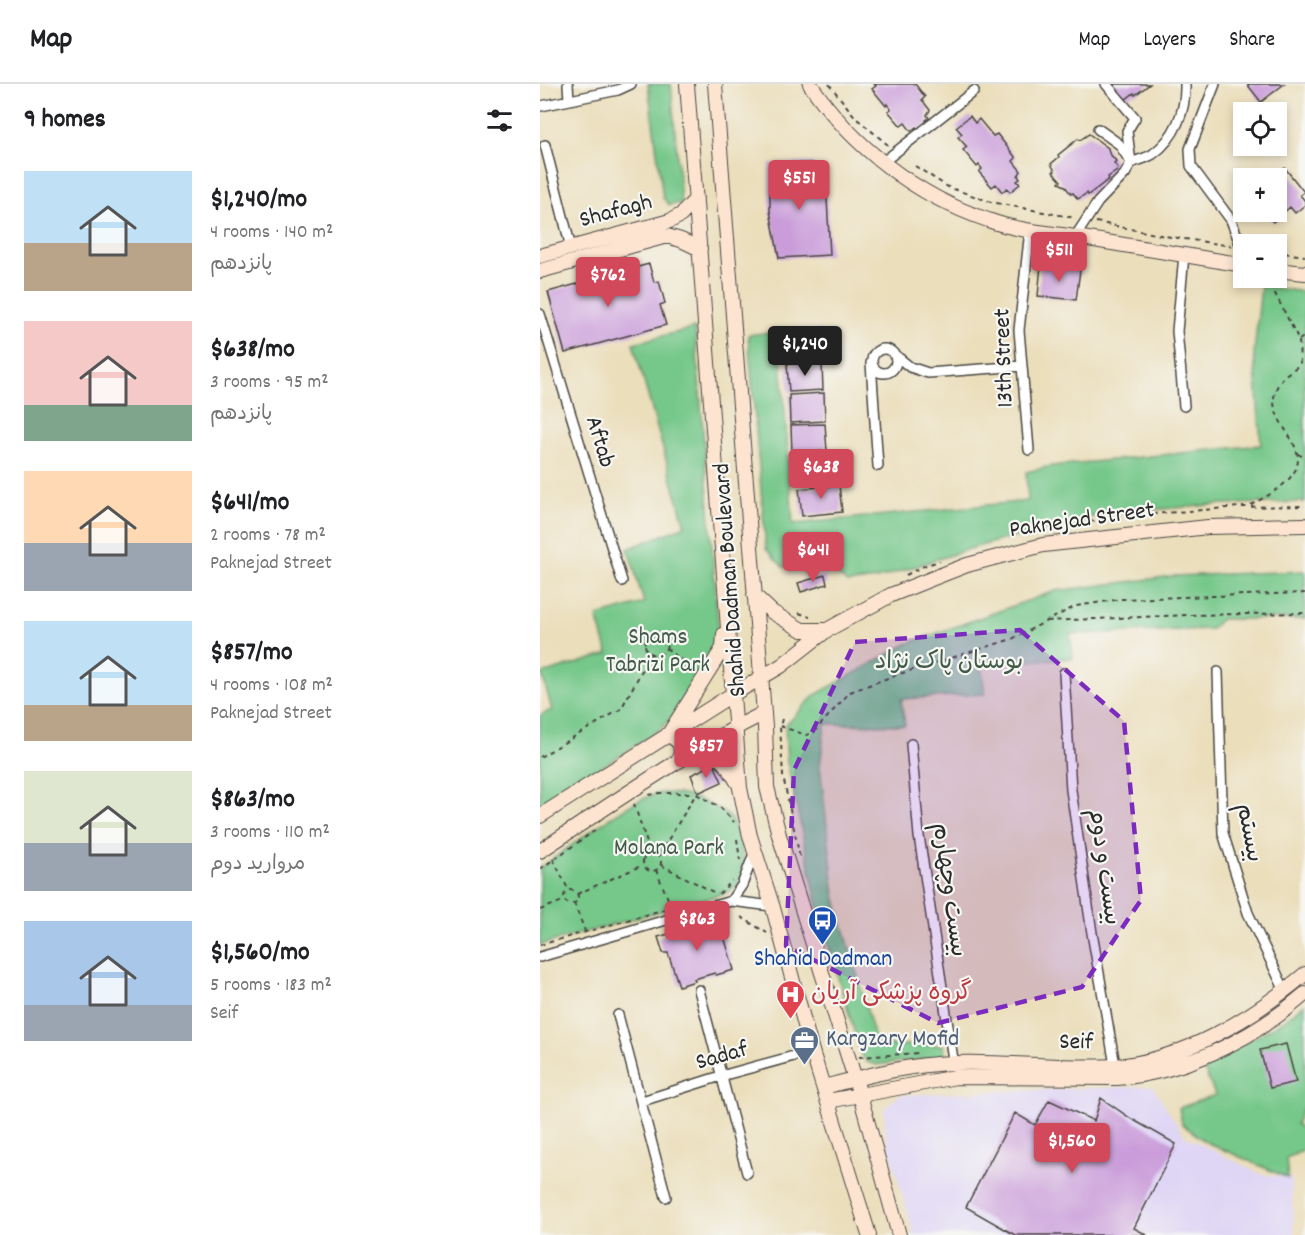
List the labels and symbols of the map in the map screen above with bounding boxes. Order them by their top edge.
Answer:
pin: $551 [763,160,835,211]
street label: Shafagh [576,186,656,238]
pin: $511 [1023,232,1095,283]
pin: $762 [572,257,644,308]
street label: 13th Street [986,308,1024,408]
pin: $1,240 [756,326,854,377]
street label: Aftab [575,412,623,472]
pin: $638 [785,449,857,500]
street label: Shahid Dadman Boulevard [706,462,756,698]
street label: Paknejad Street [1007,494,1157,548]
pin: $641 [777,532,849,583]
park label: Shams Tabrizi Park [606,621,710,683]
park label: بوستان پاک نژاد [875,646,1023,680]
pin: $857 [670,728,742,779]
street label: بیستم [1226,801,1270,865]
street label: بیست و دوم [1078,806,1128,928]
street label: بیست وچهارم [922,821,974,959]
park label: Molana Park [614,832,724,866]
pin: $863 [661,901,733,952]
bus stop icon: Shahid Dadman [807,904,839,946]
place label: Shahid Dadman [754,943,892,977]
place label: گروه پزشکی آریان [811,977,972,1011]
hospital icon: گروه پزشکی آریان [774,978,806,1020]
place label: Kargzary Mofid [826,1023,959,1057]
office icon: Kargzary Mofid [789,1024,821,1066]
street label: Seif [1059,1026,1094,1060]
street label: Sadaf [692,1033,753,1081]
pin: $1,560 [1023,1123,1121,1174]

